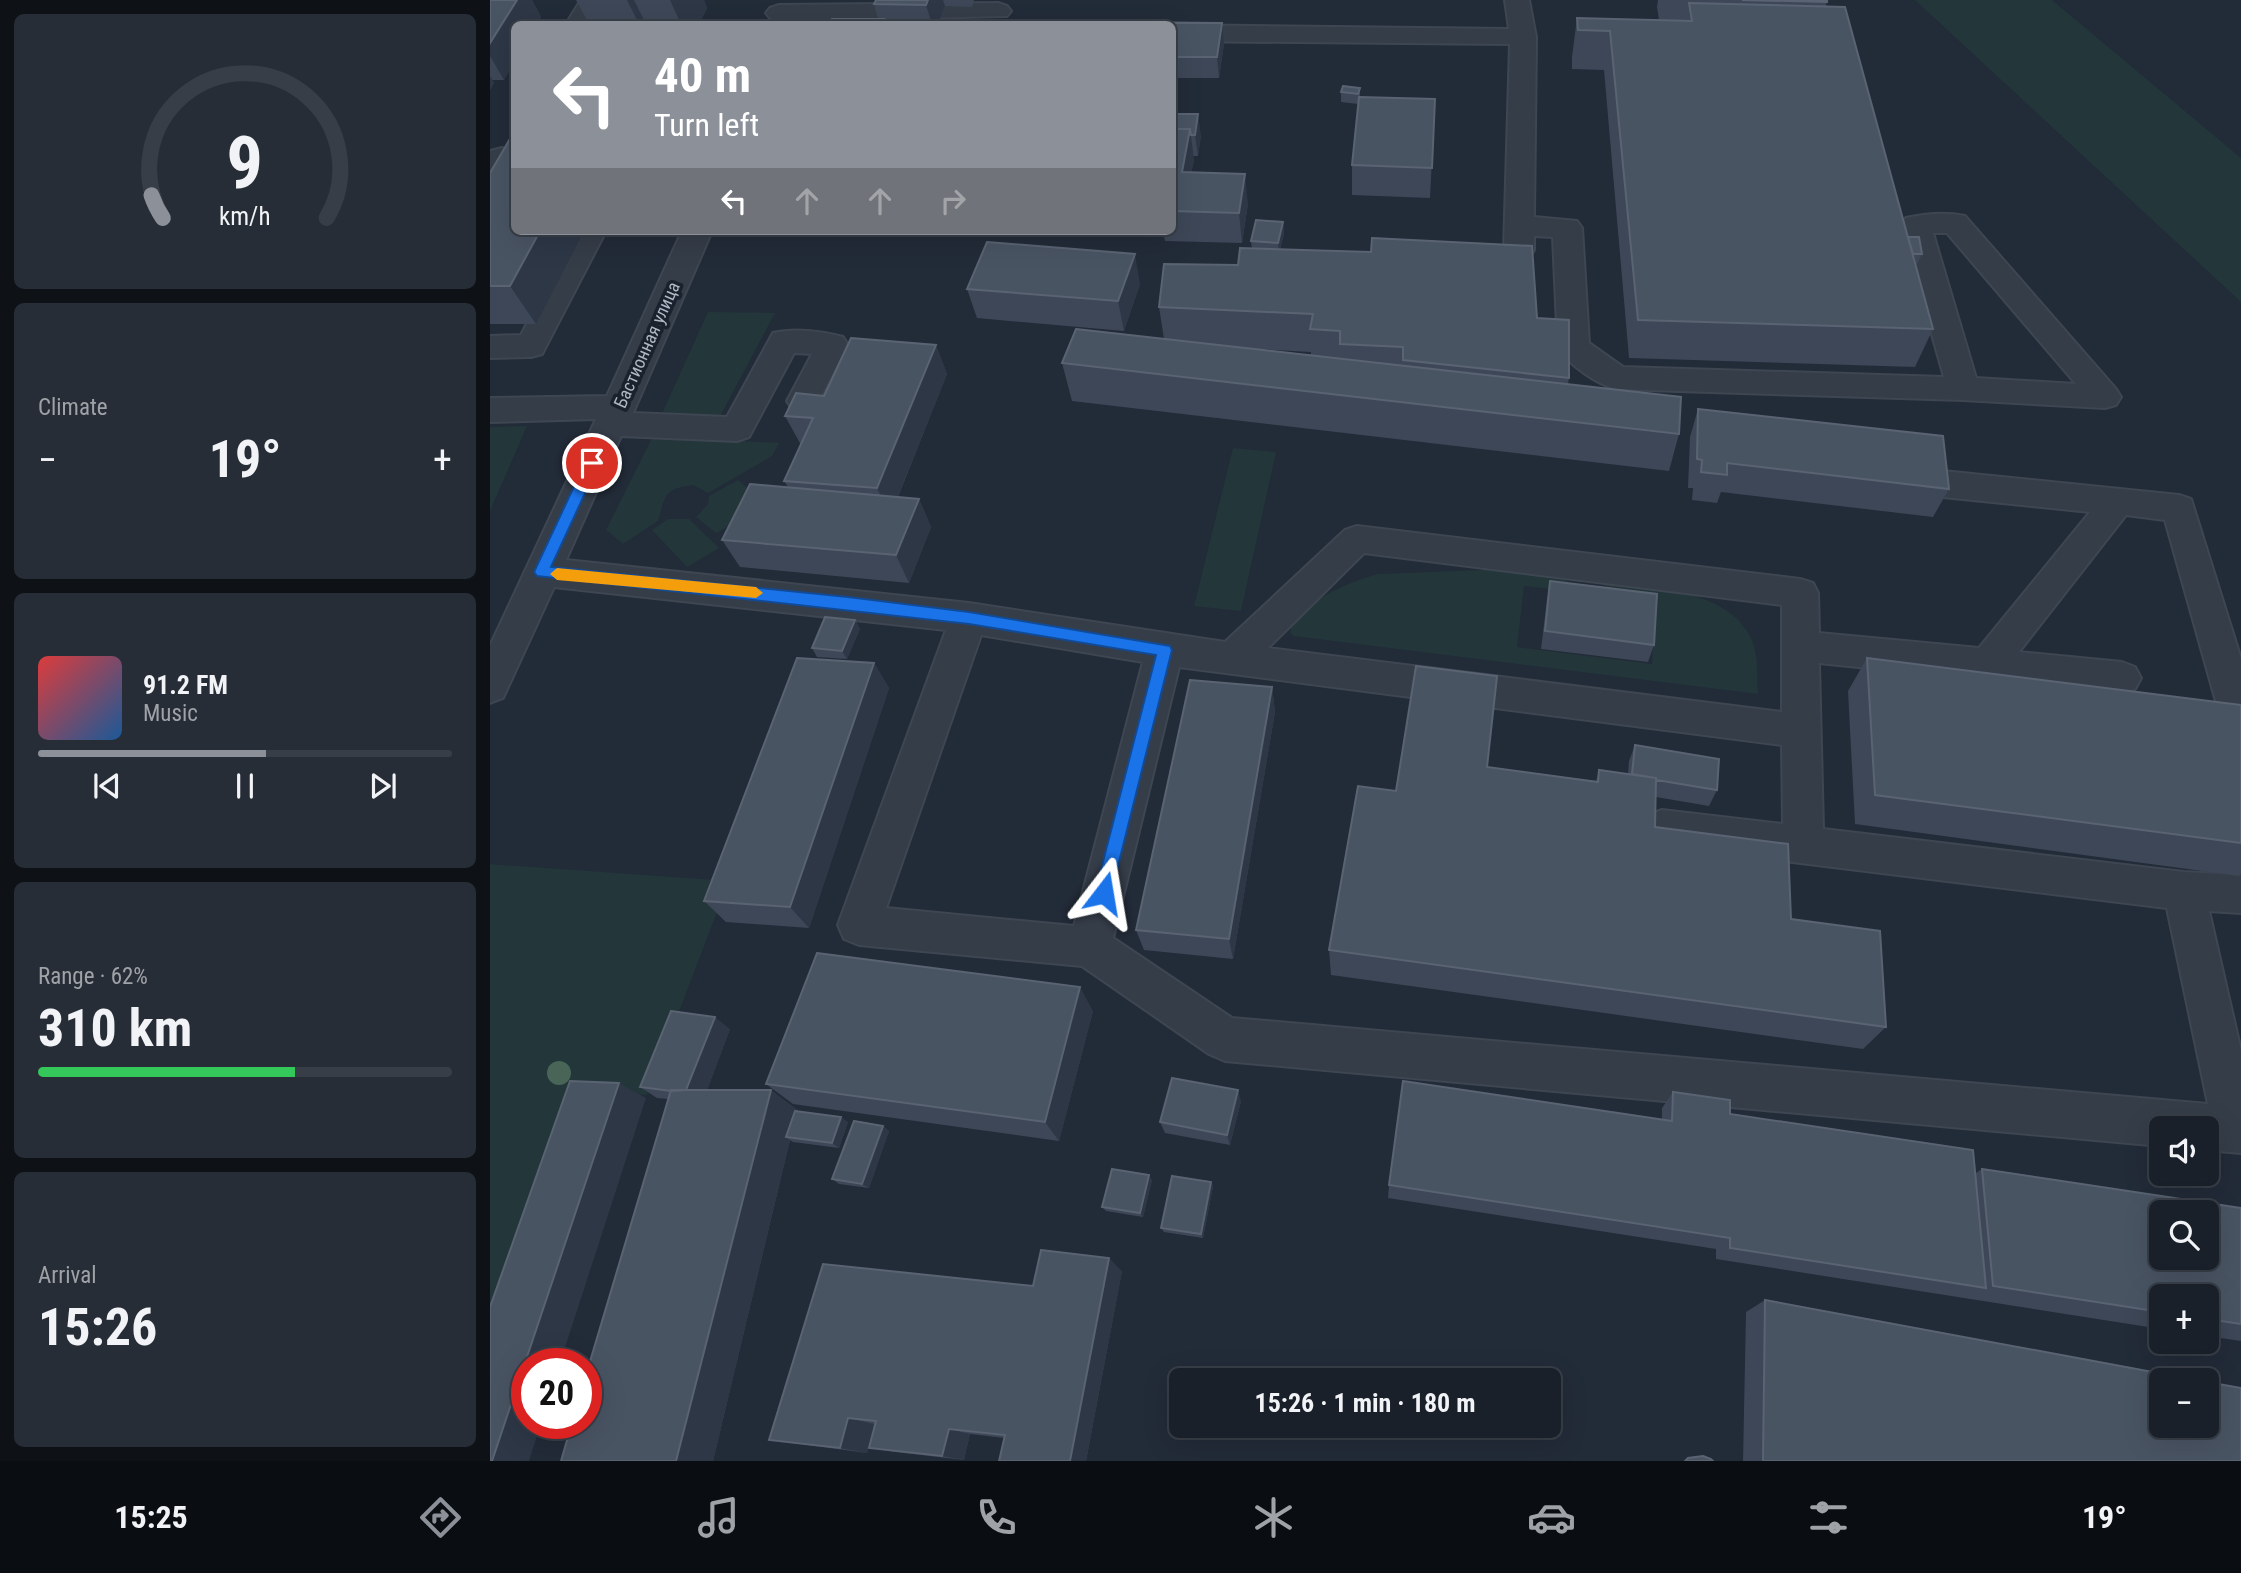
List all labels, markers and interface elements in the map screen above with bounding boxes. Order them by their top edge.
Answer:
text: 40 m [654,47,751,104]
icon: left [539,49,630,140]
text: Turn left [654,106,759,144]
text: 9 [227,120,263,206]
icon: left [715,182,753,220]
icon: ahead [788,182,826,220]
icon: ahead [861,182,899,220]
icon: right [934,182,972,220]
text: km/h [219,202,271,231]
street label: Бастионная улица [609,278,684,411]
text: Climate [38,394,108,421]
text: 19° [209,429,281,490]
pin [562,433,622,493]
text: − [38,438,57,482]
text: + [433,438,452,482]
icon: arrive [573,444,611,482]
text: 91.2 FM [143,670,228,700]
text: Music [143,700,198,727]
icon: previous [88,767,126,805]
icon: pause [226,767,264,805]
icon: next [364,767,402,805]
position arrow [1067,856,1141,930]
text: Range · 62% [38,963,148,990]
text: 310 km [38,998,192,1059]
map controls [2149,1116,2219,1438]
button: sound [2149,1116,2219,1186]
button: search [2149,1200,2219,1270]
text: Arrival [38,1262,97,1289]
button: + [2149,1284,2219,1354]
text: 15:26 [38,1297,157,1358]
speed limit sign: 20 [511,1348,602,1439]
button: − [2149,1368,2219,1438]
text: 15:26 · 1 min · 180 m [1255,1388,1475,1418]
icon: directions [416,1493,465,1542]
icon: music [694,1493,743,1542]
icon: phone [972,1493,1021,1542]
icon: climate [1249,1493,1298,1542]
icon: car [1527,1493,1576,1542]
icon: filters [1804,1493,1853,1542]
text: 15:25 [114,1498,188,1536]
text: 19° [2082,1498,2127,1536]

